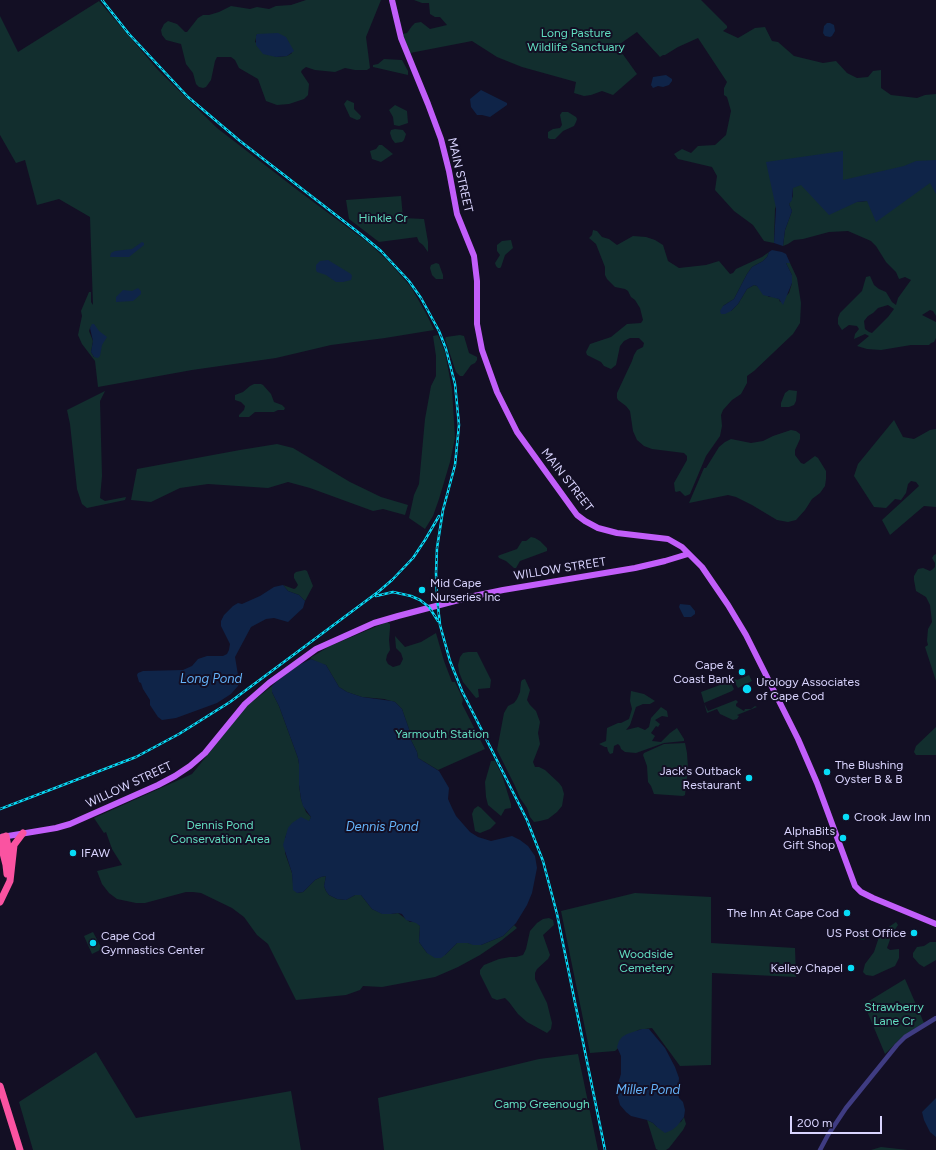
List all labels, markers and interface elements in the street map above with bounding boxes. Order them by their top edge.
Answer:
park label: Long Pasture Wildlife Sanctuary [527,26,625,54]
street label: MAIN STREET [444,136,476,214]
park label: Hinkle Cr [358,211,408,225]
street label: MAIN STREET [538,446,596,514]
street label: WILLOW STREET [513,555,607,583]
place label: Mid Cape Nurseries Inc [430,576,501,604]
marker: Mid Cape Nurseries Inc [417,585,427,595]
place label: Cape & Coast Bank [673,658,734,686]
marker: Cape & Coast Bank [737,667,747,677]
water label: Long Pond [180,671,242,687]
place label: Urology Associates of Cape Cod [756,675,860,703]
marker: Urology Associates of Cape Cod [741,683,753,695]
park label: Yarmouth Station [395,727,489,741]
place label: The Blushing Oyster B & B [835,758,903,786]
street label: WILLOW STREET [84,759,174,811]
place label: Jack's Outback Restaurant [659,764,741,792]
marker: The Blushing Oyster B & B [822,767,832,777]
marker: Jack's Outback Restaurant [744,773,754,783]
place label: Crook Jaw Inn [854,810,931,824]
marker: Crook Jaw Inn [841,812,851,822]
park label: Dennis Pond Conservation Area [170,818,270,846]
water label: Dennis Pond [346,819,418,835]
place label: AlphaBits Gift Shop [783,824,835,852]
marker: AlphaBits Gift Shop [838,833,848,843]
place label: IFAW [81,846,110,860]
marker: IFAW [68,848,78,858]
place label: The Inn At Cape Cod [727,906,839,920]
marker: The Inn At Cape Cod [842,908,852,918]
place label: US Post Office [826,926,906,940]
marker: US Post Office [909,928,919,938]
place label: Cape Cod Gymnastics Center [101,929,204,957]
marker: Cape Cod Gymnastics Center [88,938,98,948]
park label: Woodside Cemetery [619,947,673,975]
place label: Kelley Chapel [771,961,843,975]
marker: Kelley Chapel [846,963,856,973]
park label: Strawberry Lane Cr [864,1000,924,1028]
water label: Miller Pond [616,1082,680,1098]
park label: Camp Greenough [494,1097,590,1111]
scale bar [792,1108,884,1134]
text: 200 m [797,1116,832,1130]

